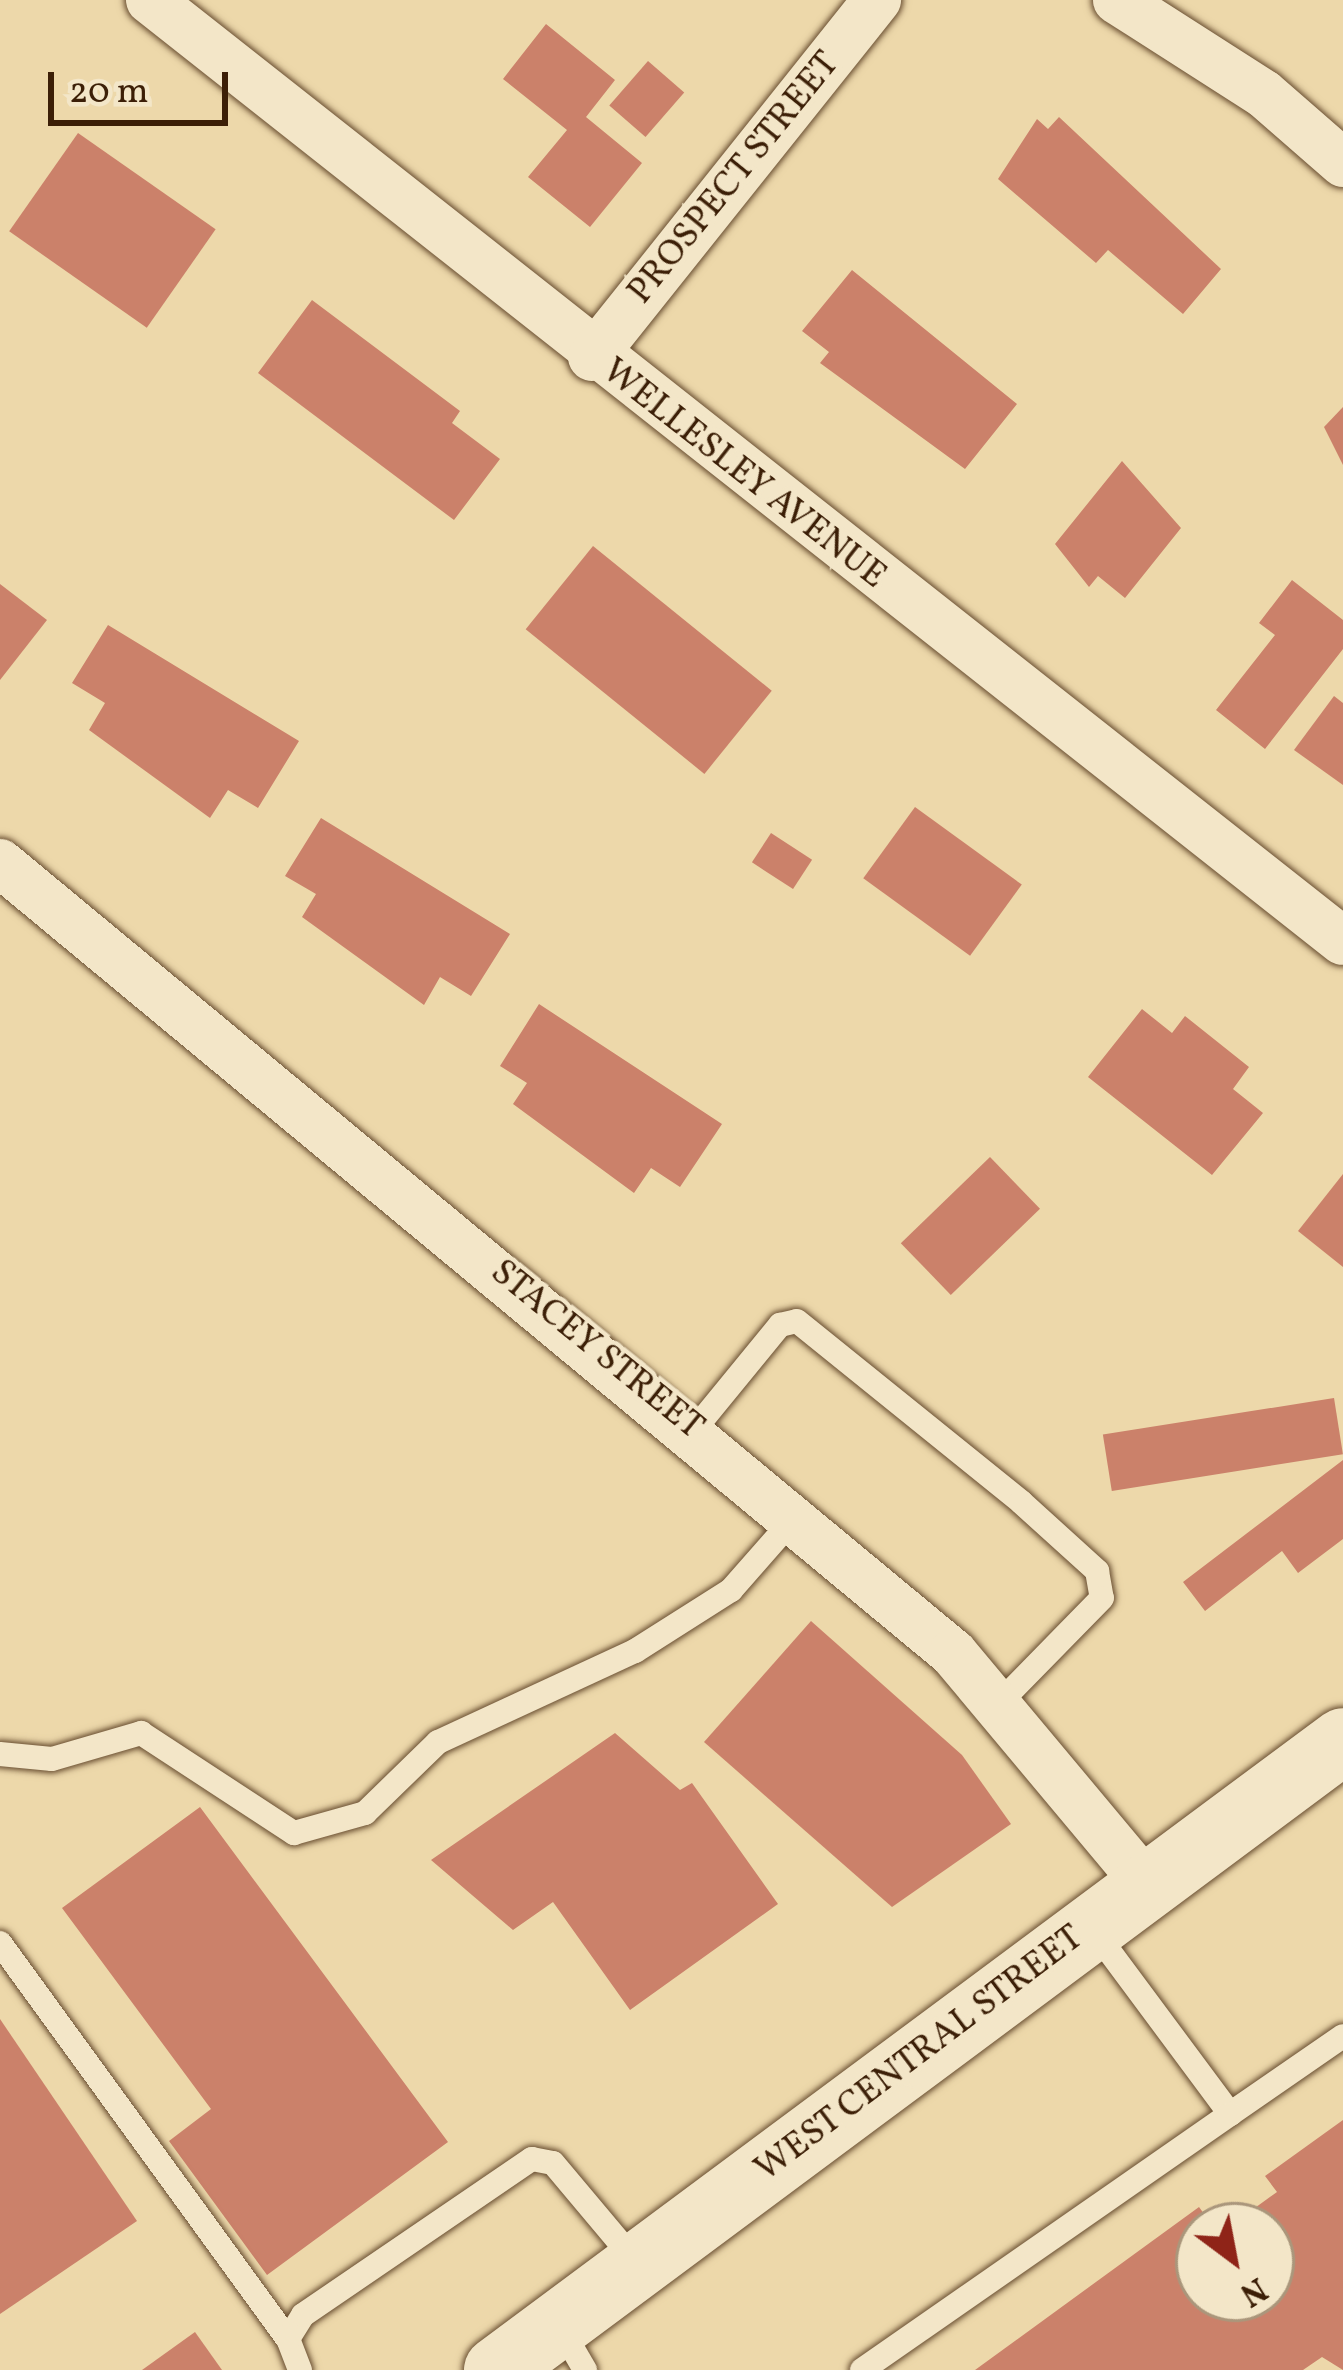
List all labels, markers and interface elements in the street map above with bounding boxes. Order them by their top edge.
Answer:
street label: PROSPECT STREET [620,44,850,314]
scale bar [54,48,234,122]
text: 20 m [69,68,149,118]
street label: WELLESLEY AVENUE [592,350,894,600]
street label: STACEY STREET [480,1252,712,1450]
street label: WEST CENTRAL STREET [747,1917,1093,2193]
north arrow [1175,2202,1295,2322]
text: N [1230,2264,1275,2316]

